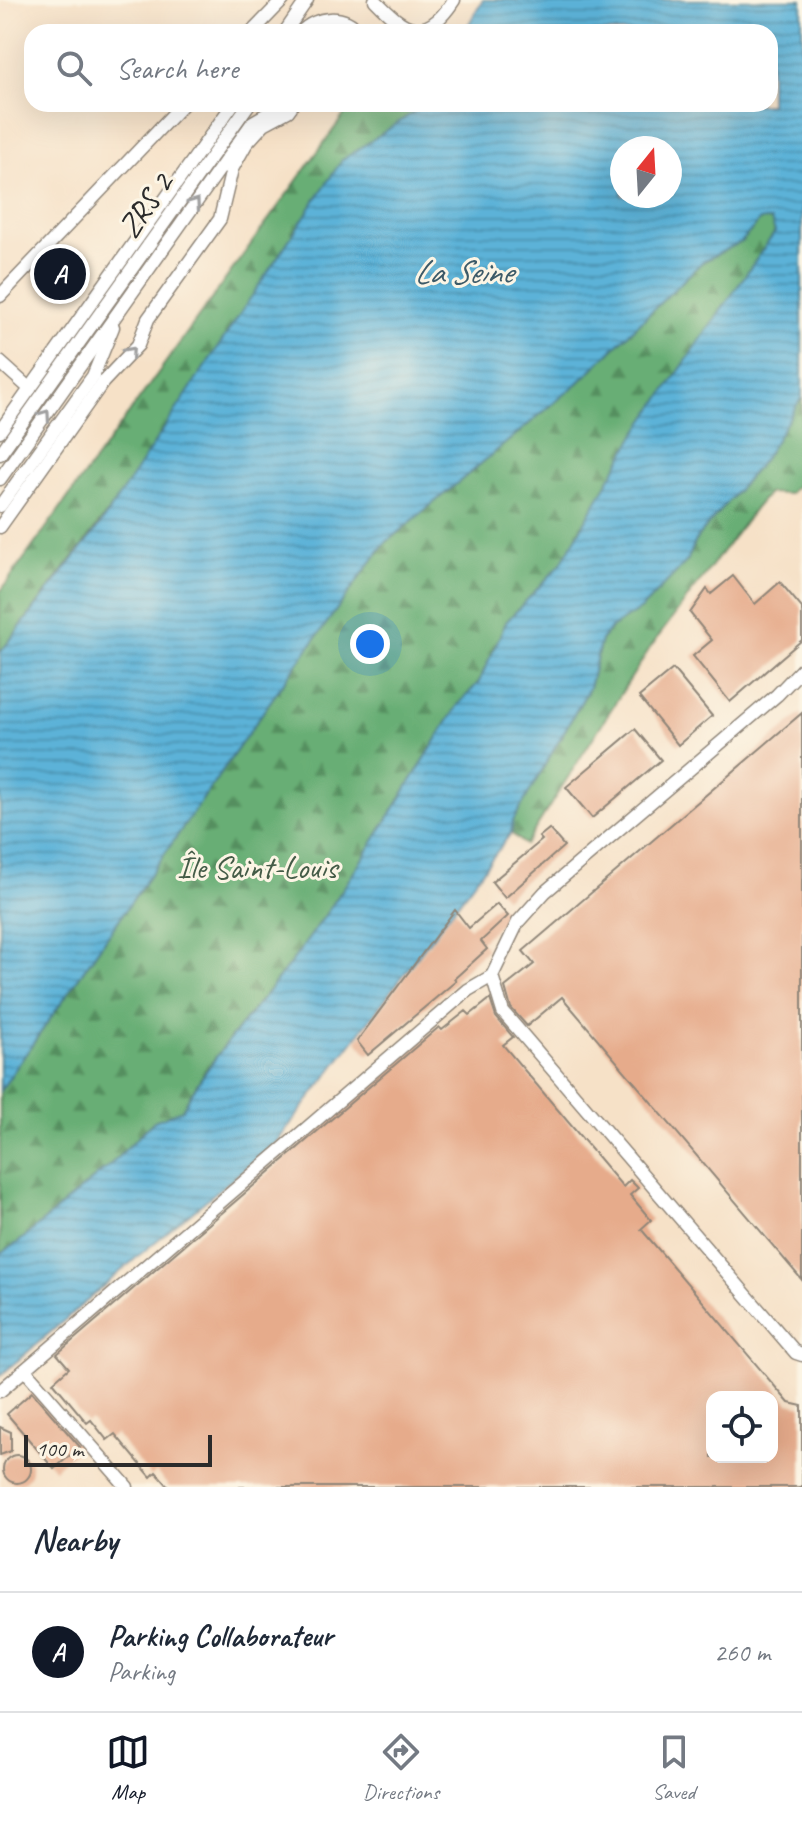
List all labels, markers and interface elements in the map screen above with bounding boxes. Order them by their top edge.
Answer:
search box [24,24,778,112]
icon: search [52,46,96,90]
text: Search here [116,49,238,87]
north arrow [610,136,682,208]
street label: ZRS 2 [109,163,184,246]
one-way arrow [186,197,200,212]
pin: A [34,244,86,304]
water label: La Seine [414,250,517,293]
one-way arrow [121,347,135,362]
one-way arrow [35,410,50,424]
your location [350,624,390,664]
park label: Île Saint-Louis [177,847,340,888]
map controls [706,1391,778,1463]
button: locate [706,1391,778,1463]
scale bar [24,1431,212,1467]
text: 100 m [36,1435,83,1463]
text: Nearby [32,1518,118,1561]
text: Parking Collaborateur [108,1617,333,1655]
text: A [51,1636,65,1669]
text: 260 m [714,1636,770,1669]
text: Parking [108,1655,175,1688]
tab: Map [106,1730,150,1806]
tab: Directions [363,1730,439,1806]
tab: Saved [652,1730,696,1806]

